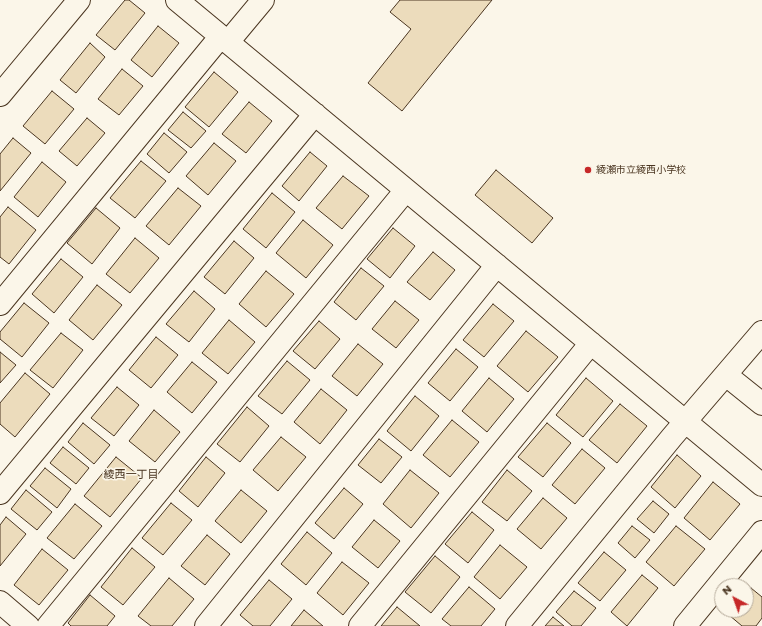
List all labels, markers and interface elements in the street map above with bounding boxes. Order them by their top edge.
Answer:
place label: 綾瀬市立綾西小学校 [596,164,686,176]
marker: 綾瀬市立綾西小学校 [583,165,593,175]
district label: 綾西一丁目 [104,468,158,482]
north arrow [714,578,754,618]
text: N [718,581,735,598]

